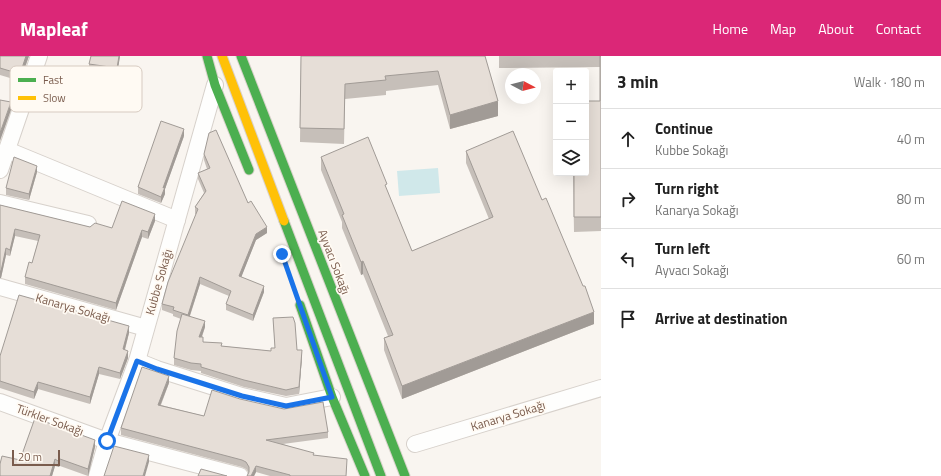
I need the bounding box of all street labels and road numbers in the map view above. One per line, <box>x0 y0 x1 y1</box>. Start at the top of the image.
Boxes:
street label: Ayvacı Sokağı <box>313 227 356 297</box>
street label: Kubbe Sokağı <box>140 247 177 317</box>
street label: Kanarya Sokağı <box>33 288 113 327</box>
street label: Kanarya Sokağı <box>468 395 548 436</box>
street label: Türkler Sokağı <box>14 399 87 441</box>

